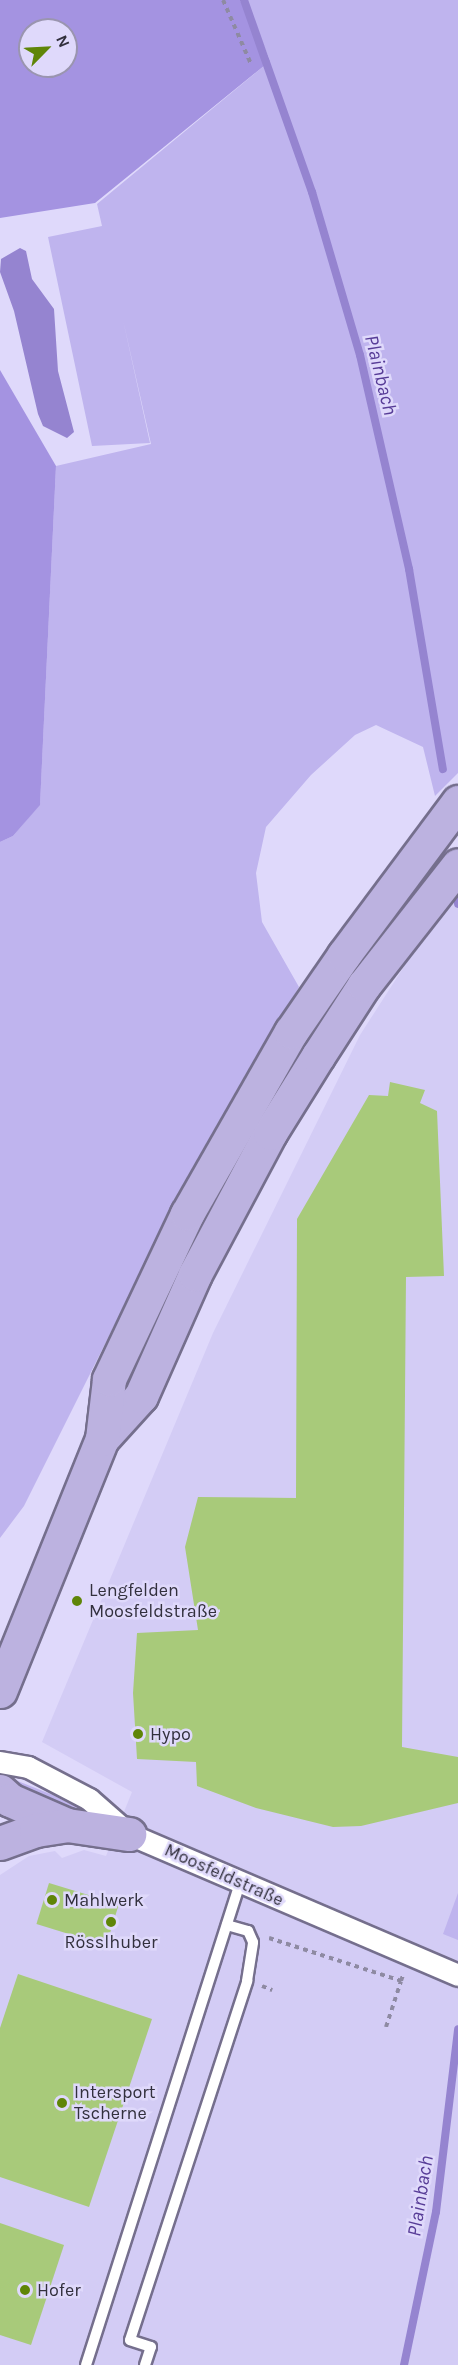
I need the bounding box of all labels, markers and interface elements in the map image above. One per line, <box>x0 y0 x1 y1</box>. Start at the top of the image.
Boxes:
north arrow <box>18 18 78 78</box>
text: N <box>52 32 74 50</box>
water label: Plainbach <box>359 332 403 418</box>
place label: Lengfelden Moosfeldstraße <box>89 1580 217 1622</box>
marker: Lengfelden Moosfeldstraße <box>70 1594 84 1608</box>
place label: Hypo <box>150 1723 191 1745</box>
marker: Hypo <box>131 1727 145 1741</box>
street label: Moosfeldstraße <box>161 1839 287 1911</box>
place label: Mahlwerk <box>64 1889 144 1911</box>
marker: Mahlwerk <box>45 1893 59 1907</box>
marker: Rösslhuber <box>104 1915 118 1929</box>
place label: Rösslhuber <box>65 1931 157 1953</box>
place label: Intersport Tscherne <box>74 2082 156 2124</box>
marker: Intersport Tscherne <box>55 2096 69 2110</box>
water label: Plainbach <box>402 2154 438 2238</box>
place label: Hofer <box>37 2279 81 2301</box>
marker: Hofer <box>18 2283 32 2297</box>

